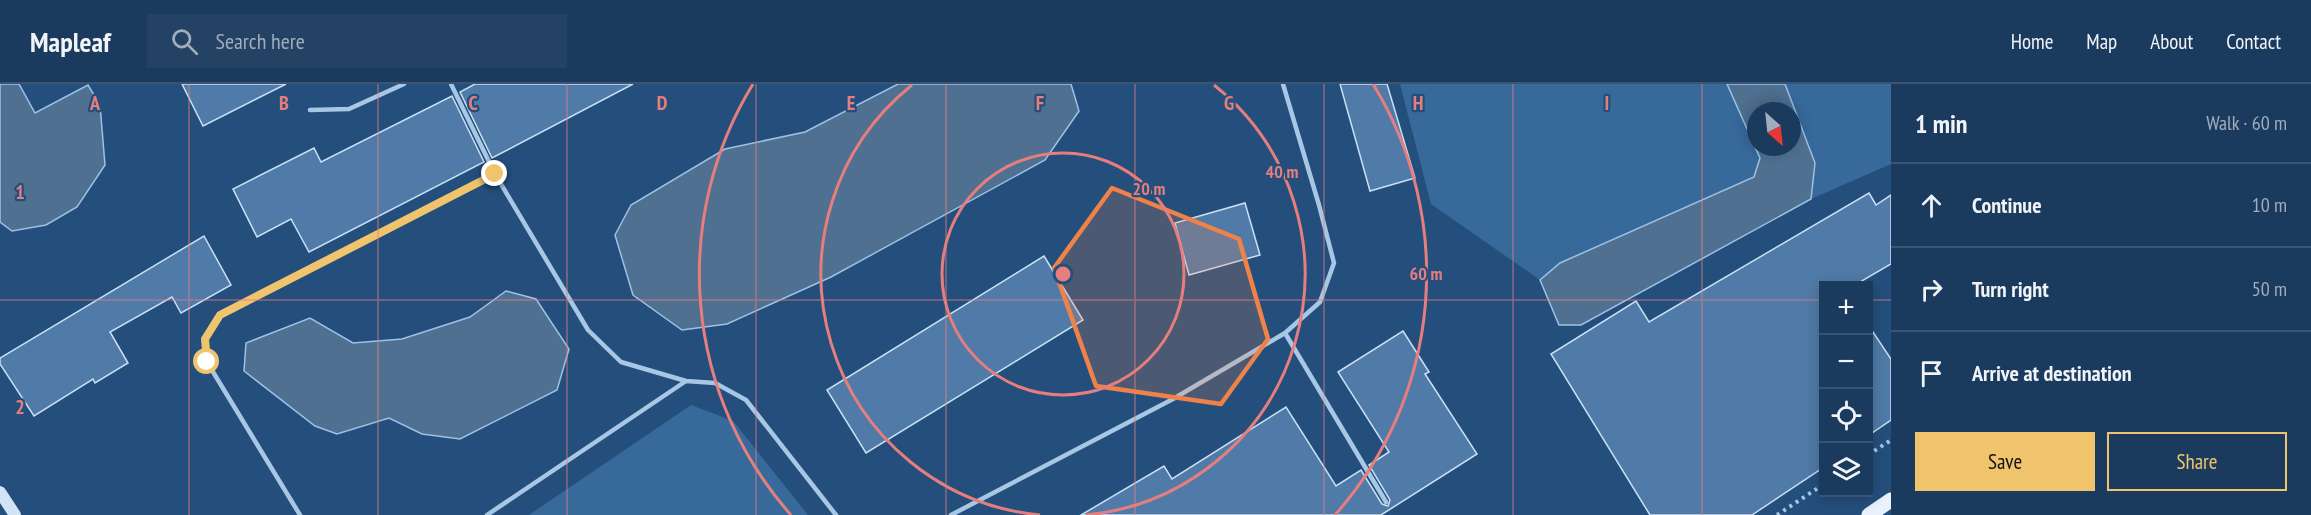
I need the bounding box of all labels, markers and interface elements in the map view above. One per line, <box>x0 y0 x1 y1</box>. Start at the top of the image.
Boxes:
search box <box>147 14 567 68</box>
text: Mapleaf <box>30 23 111 60</box>
icon: search <box>168 25 201 58</box>
text: Search here <box>216 27 305 55</box>
text: Home <box>2011 28 2053 55</box>
text: Map <box>2086 28 2117 55</box>
text: About <box>2150 28 2193 55</box>
text: Contact <box>2226 28 2281 55</box>
text: A <box>89 90 101 116</box>
text: B <box>279 90 289 116</box>
text: C <box>468 90 478 116</box>
text: D <box>657 90 668 116</box>
text: E <box>847 90 855 116</box>
text: F <box>1036 90 1044 116</box>
text: G <box>1224 90 1234 116</box>
text: H <box>1413 90 1423 116</box>
text: I <box>1605 90 1609 116</box>
north arrow <box>1747 102 1801 156</box>
text: 1 min <box>1915 107 1968 140</box>
text: Walk · 60 m <box>2206 110 2287 136</box>
route end <box>481 160 507 186</box>
text: 40 m <box>1266 160 1298 183</box>
text: 20 m <box>1133 177 1165 200</box>
text: 1 <box>15 179 25 205</box>
icon: ahead <box>1915 189 1948 222</box>
text: Continue <box>1972 191 2042 219</box>
text: 10 m <box>2252 192 2287 218</box>
text: 60 m <box>1410 262 1442 285</box>
centre of rings <box>1053 264 1073 284</box>
icon: right <box>1915 273 1948 306</box>
text: Turn right <box>1972 275 2049 303</box>
text: 50 m <box>2252 276 2287 302</box>
map controls <box>1819 281 1873 497</box>
button: + <box>1819 281 1873 335</box>
button: − <box>1819 335 1873 389</box>
route start <box>193 348 219 374</box>
icon: arrive <box>1915 357 1948 390</box>
text: Arrive at destination <box>1972 359 2132 387</box>
button: locate <box>1819 389 1873 443</box>
text: 2 <box>15 394 25 420</box>
button: Save <box>1915 432 2095 491</box>
button: Share <box>2107 432 2287 491</box>
button: layers <box>1819 443 1873 497</box>

